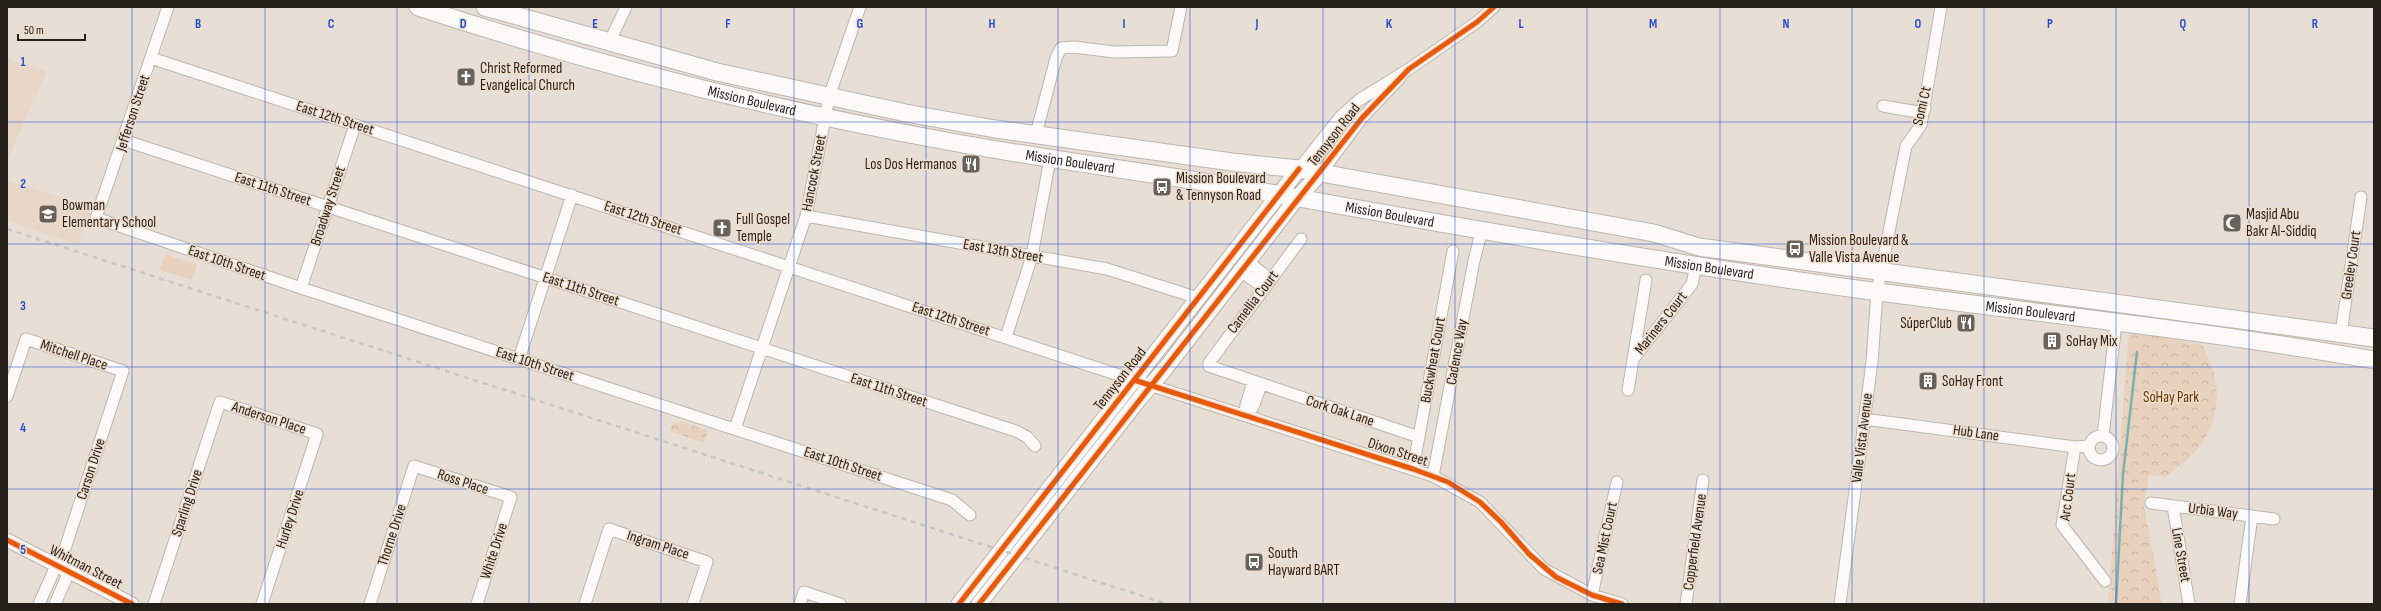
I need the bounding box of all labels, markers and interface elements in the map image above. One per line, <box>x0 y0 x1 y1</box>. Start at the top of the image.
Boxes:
scale bar <box>18 16 85 42</box>
text: B <box>195 16 201 32</box>
text: C <box>328 16 335 32</box>
text: D <box>460 16 467 32</box>
text: E <box>592 16 598 32</box>
text: F <box>725 16 731 32</box>
text: G <box>857 16 864 32</box>
text: H <box>989 16 996 32</box>
text: I <box>1123 16 1126 32</box>
text: J <box>1255 16 1259 32</box>
text: K <box>1386 16 1393 32</box>
text: L <box>1518 16 1524 32</box>
text: M <box>1649 16 1657 32</box>
text: N <box>1783 16 1790 32</box>
text: O <box>1915 16 1922 32</box>
text: P <box>2047 16 2053 32</box>
text: Q <box>2180 16 2187 32</box>
text: R <box>2312 16 2319 32</box>
text: 50 m <box>24 23 44 38</box>
text: 1 <box>20 54 26 70</box>
place label: Christ Reformed Evangelical Church <box>480 59 575 95</box>
church icon: Christ Reformed Evangelical Church <box>455 66 477 88</box>
street label: Jefferson Street <box>111 72 154 155</box>
street label: Mission Boulevard <box>706 81 798 120</box>
street label: Somi Ct <box>1908 84 1936 127</box>
street label: East 12th Street <box>294 96 377 140</box>
street label: Tennyson Road <box>1303 100 1365 170</box>
street label: Hancock Street <box>797 133 831 213</box>
street label: Mission Boulevard <box>1024 145 1116 178</box>
restaurant icon: Los Dos Hermanos <box>960 153 982 175</box>
place label: Los Dos Hermanos <box>865 155 957 174</box>
street label: Broadway Street <box>306 163 350 248</box>
street label: East 11th Street <box>232 168 314 210</box>
place label: Mission Boulevard & Tennyson Road <box>1176 169 1266 205</box>
text: 2 <box>20 176 26 192</box>
bus stop icon: Mission Boulevard & Tennyson Road <box>1151 176 1173 198</box>
place label: Bowman Elementary School <box>62 196 156 232</box>
street label: East 12th Street <box>602 196 685 240</box>
street label: Mission Boulevard <box>1344 197 1436 231</box>
school or university icon: Bowman Elementary School <box>37 203 59 225</box>
place label: Masjid Abu Bakr Al-Siddiq <box>2246 205 2316 241</box>
place label: Full Gospel Temple <box>736 210 790 246</box>
mosque icon: Masjid Abu Bakr Al-Siddiq <box>2221 212 2243 234</box>
church icon: Full Gospel Temple <box>711 217 733 239</box>
street label: Greeley Court <box>2337 229 2365 301</box>
place label: Mission Boulevard & Valle Vista Avenue <box>1809 231 1909 267</box>
street label: East 13th Street <box>962 235 1045 267</box>
bus stop icon: Mission Boulevard & Valle Vista Avenue <box>1784 238 1806 260</box>
street label: East 10th Street <box>186 241 269 285</box>
street label: Mission Boulevard <box>1664 251 1755 284</box>
street label: Camellia Court <box>1223 266 1283 337</box>
street label: East 11th Street <box>540 268 622 310</box>
street label: Mariners Court <box>1630 287 1692 358</box>
street label: Mission Boulevard <box>1985 296 2076 326</box>
street label: East 12th Street <box>910 297 993 341</box>
text: 3 <box>20 298 26 314</box>
restaurant icon: SúperClub <box>1955 312 1977 334</box>
place label: SúperClub <box>1900 314 1952 333</box>
street label: Buckwheat Court <box>1416 315 1450 404</box>
street label: Cadence Way <box>1442 317 1472 386</box>
building icon: SoHay Mix <box>2041 330 2063 352</box>
place label: SoHay Mix <box>2066 332 2118 351</box>
street label: Mitchell Place <box>38 335 110 375</box>
street label: East 10th Street <box>494 342 577 386</box>
street label: Tennyson Road <box>1089 344 1151 414</box>
street label: East 11th Street <box>848 369 930 411</box>
building icon: SoHay Front <box>1917 370 1939 392</box>
place label: SoHay Front <box>1942 372 2004 391</box>
park label: SoHay Park <box>2143 388 2199 407</box>
street label: Cork Oak Lane <box>1303 391 1377 431</box>
street label: Valle Vista Avenue <box>1847 392 1877 484</box>
street label: Anderson Place <box>229 397 308 439</box>
text: 4 <box>20 420 26 436</box>
street label: Hub Lane <box>1952 420 2000 446</box>
street label: Dixon Street <box>1365 433 1431 471</box>
street label: Carson Drive <box>72 436 110 502</box>
street label: East 10th Street <box>802 442 885 486</box>
street label: Ross Place <box>435 465 491 499</box>
street label: Sparling Drive <box>167 467 207 539</box>
street label: Arc Court <box>2056 472 2080 523</box>
street label: Hurley Drive <box>271 487 309 551</box>
street label: Copperfield Avenue <box>1679 493 1711 591</box>
street label: Urbia Way <box>2187 499 2239 523</box>
street label: Sea Mist Court <box>1588 500 1622 576</box>
street label: Thorne Drive <box>373 502 411 568</box>
street label: White Drive <box>476 520 512 582</box>
street label: Ingram Place <box>625 526 691 564</box>
street label: Line Street <box>2167 526 2195 584</box>
street label: Whitman Street <box>46 541 126 594</box>
text: 5 <box>20 542 26 558</box>
place label: South Hayward BART <box>1268 544 1340 580</box>
bus stop icon: South Hayward BART <box>1243 551 1265 573</box>

